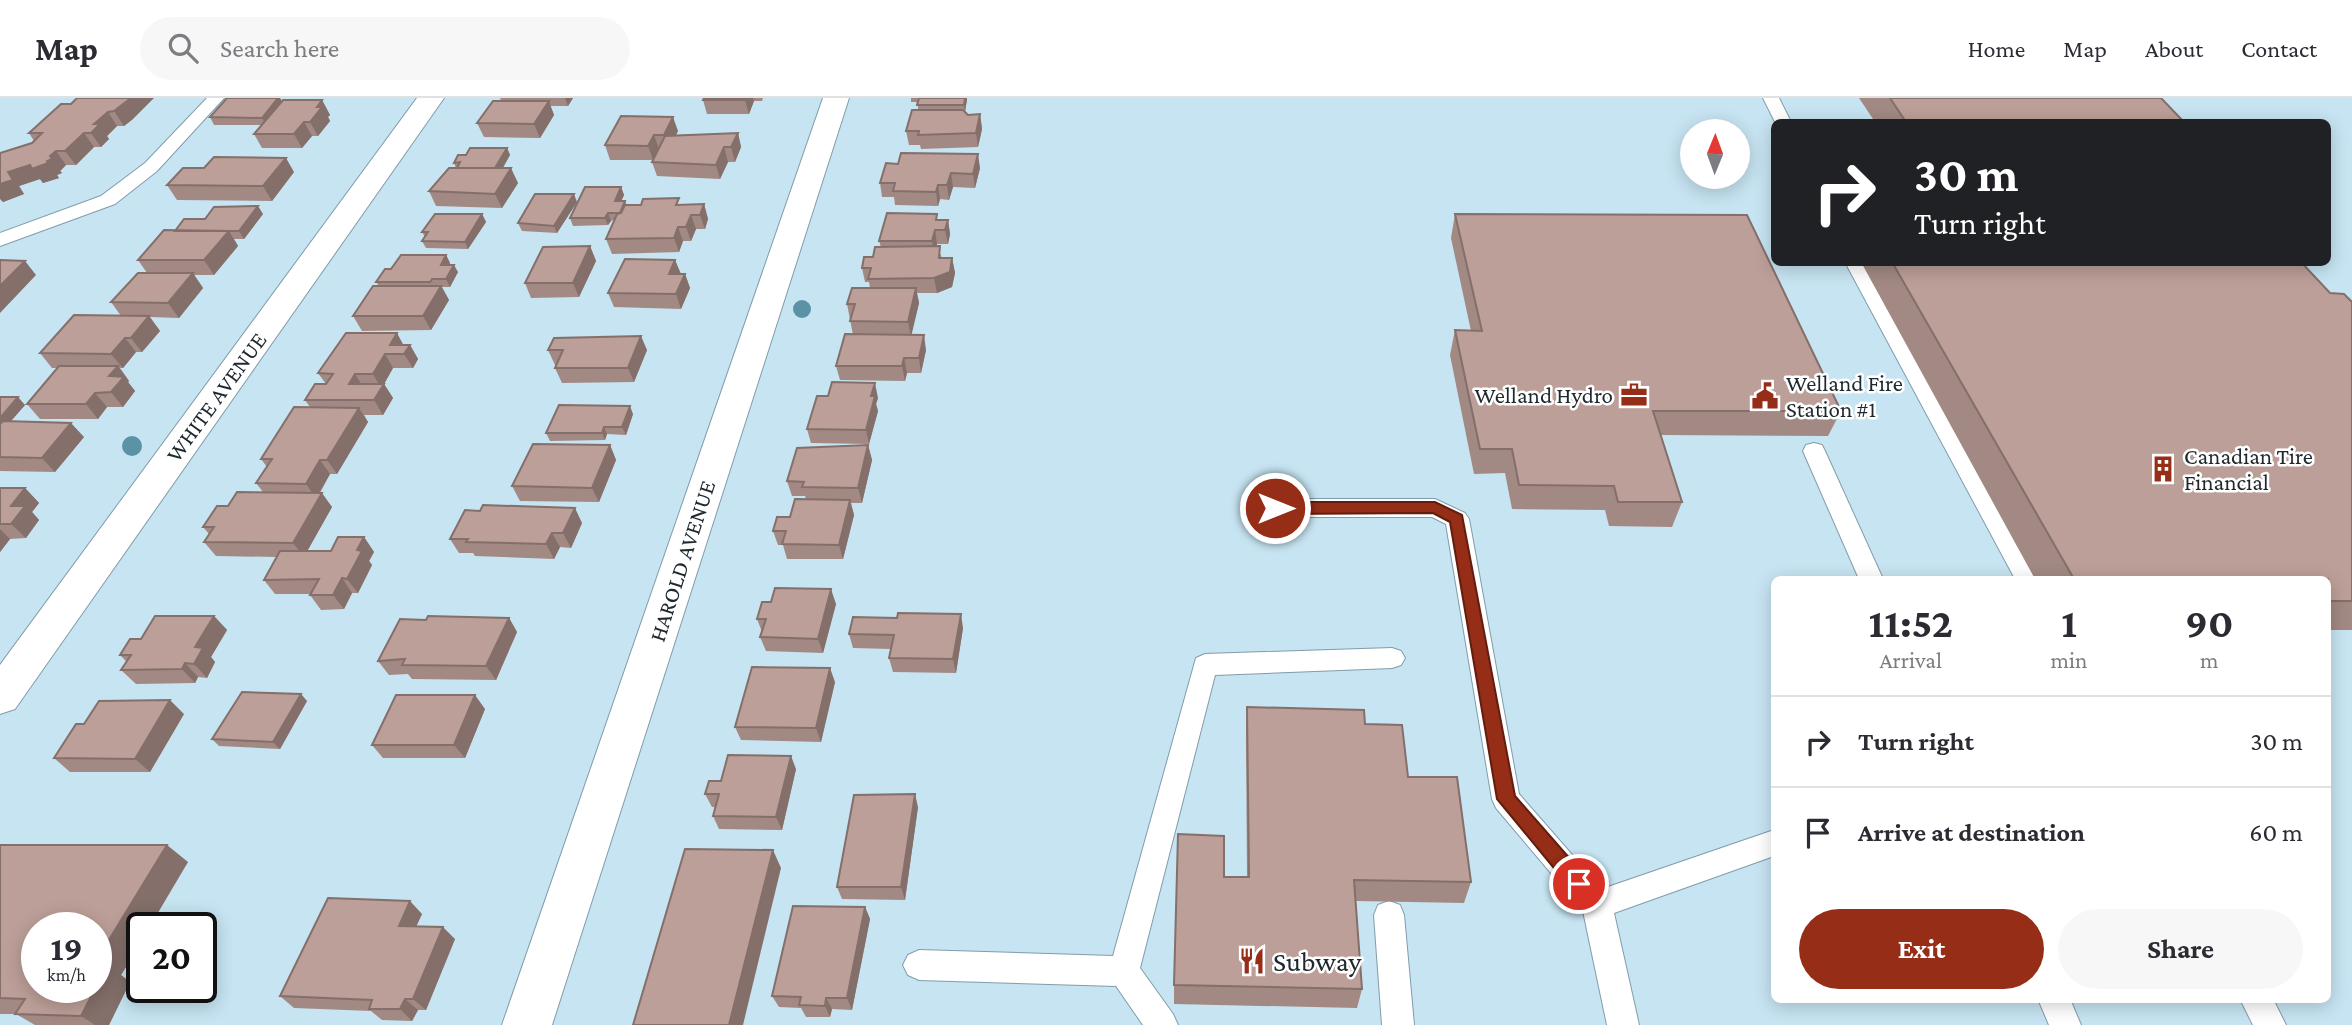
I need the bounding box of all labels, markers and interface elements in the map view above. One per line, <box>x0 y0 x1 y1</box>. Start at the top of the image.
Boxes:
search box <box>140 17 630 80</box>
icon: search <box>164 29 202 67</box>
text: Map <box>35 30 98 67</box>
text: Search here <box>220 34 339 63</box>
text: Home <box>1968 35 2025 62</box>
text: Map <box>2063 35 2107 62</box>
text: About <box>2145 35 2203 62</box>
text: Contact <box>2241 35 2317 62</box>
north arrow <box>1680 119 1750 189</box>
map controls <box>1680 119 1750 189</box>
icon: right <box>1799 147 1890 238</box>
text: 30 m <box>1914 147 2019 202</box>
text: Turn right <box>1914 205 2046 241</box>
street label: WHITE AVENUE <box>160 327 272 467</box>
place label: Welland Fire Station #1 <box>1786 370 1903 422</box>
office icon: Welland Hydro <box>1619 380 1649 410</box>
public building icon: Welland Fire Station #1 <box>1750 381 1780 411</box>
place label: Welland Hydro <box>1475 382 1613 408</box>
place label: Canadian Tire Financial <box>2184 443 2313 495</box>
building icon: Canadian Tire Financial <box>2148 454 2178 484</box>
position arrow <box>1238 471 1312 545</box>
street label: HAROLD AVENUE <box>644 477 720 645</box>
text: 11:52 <box>1869 599 1953 646</box>
text: 1 <box>2061 599 2077 646</box>
text: 90 <box>2185 599 2233 646</box>
text: Arrival <box>1879 647 1942 673</box>
text: min <box>2051 647 2087 673</box>
text: m <box>2200 647 2218 673</box>
icon: right <box>1799 723 1837 761</box>
text: Turn right <box>1858 727 1974 756</box>
text: 30 m <box>2250 727 2303 756</box>
icon: arrive <box>1799 814 1837 852</box>
text: Arrive at destination <box>1858 818 2085 847</box>
text: 60 m <box>2249 818 2303 847</box>
pin <box>1549 854 1609 914</box>
icon: arrive <box>1560 865 1598 903</box>
button: Exit <box>1799 909 2044 989</box>
button: Share <box>2058 909 2303 989</box>
speed limit sign: 20 <box>126 912 217 1003</box>
text: 19 <box>50 929 83 968</box>
restaurant icon: Subway <box>1237 946 1267 976</box>
place label: Subway <box>1273 946 1362 977</box>
text: km/h <box>47 965 86 985</box>

